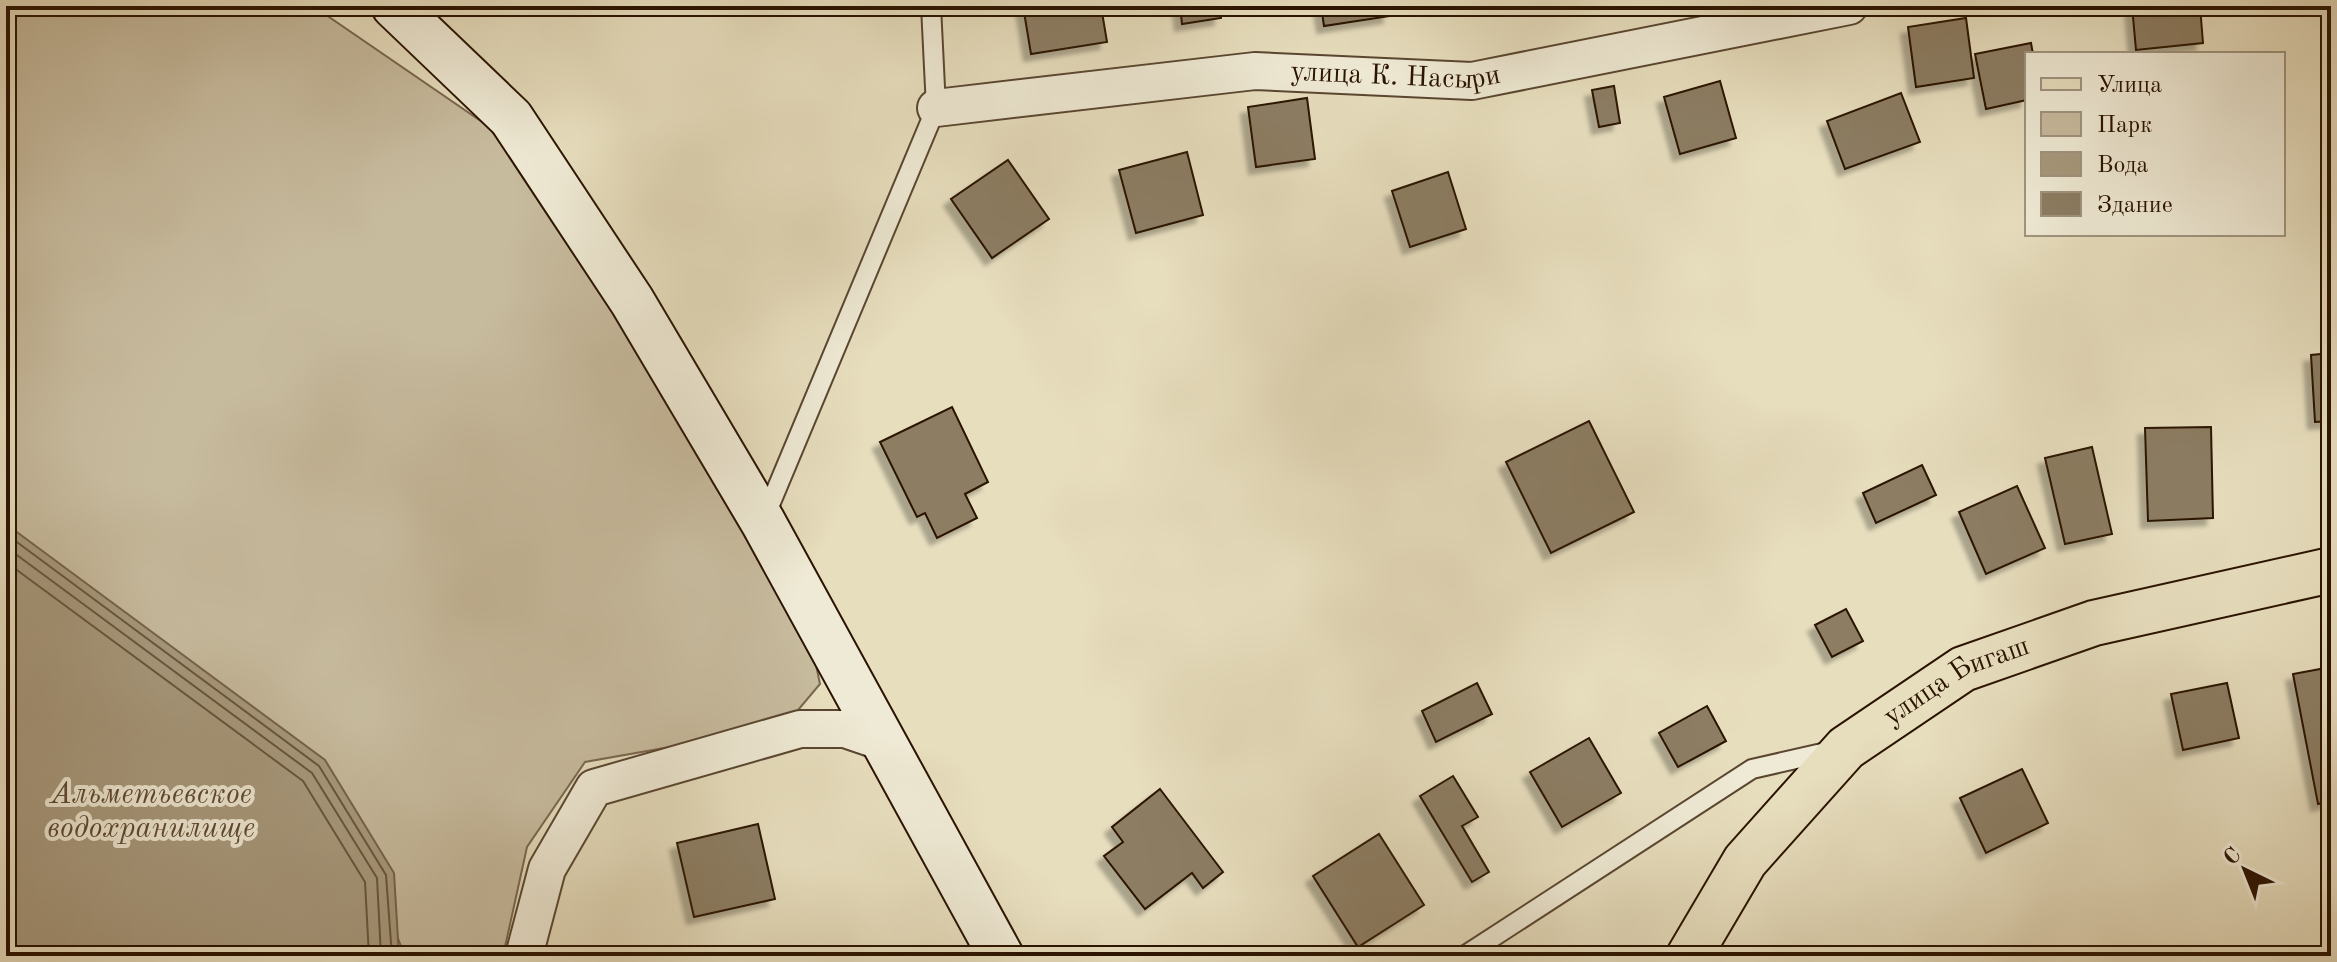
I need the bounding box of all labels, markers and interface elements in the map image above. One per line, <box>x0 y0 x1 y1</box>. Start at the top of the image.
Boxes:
legend <box>2025 52 2285 236</box>
street label: улица К. Насыри <box>1290 59 1503 95</box>
text: Улица <box>2097 74 2162 98</box>
text: Парк <box>2097 114 2152 138</box>
text: Вода <box>2097 154 2149 178</box>
text: Здание <box>2097 194 2173 218</box>
street label: улица Бигаш <box>1879 633 2033 732</box>
water label: Альметьевское водохранилище <box>47 780 255 844</box>
north arrow <box>2205 830 2285 910</box>
text: С <box>2220 844 2246 870</box>

